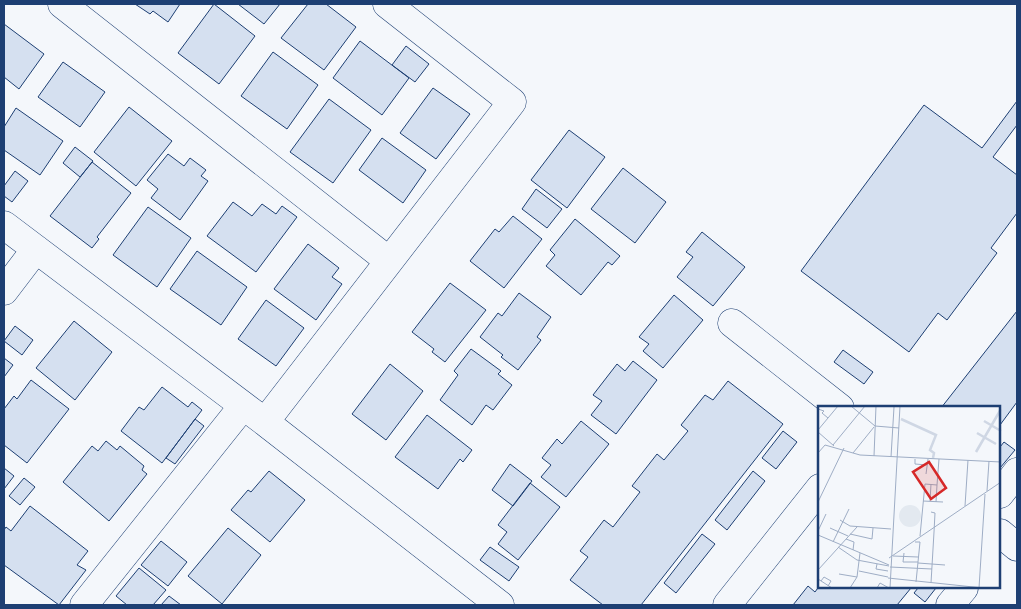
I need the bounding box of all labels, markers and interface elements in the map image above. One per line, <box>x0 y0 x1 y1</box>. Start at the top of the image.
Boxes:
inset map <box>818 406 1001 589</box>

